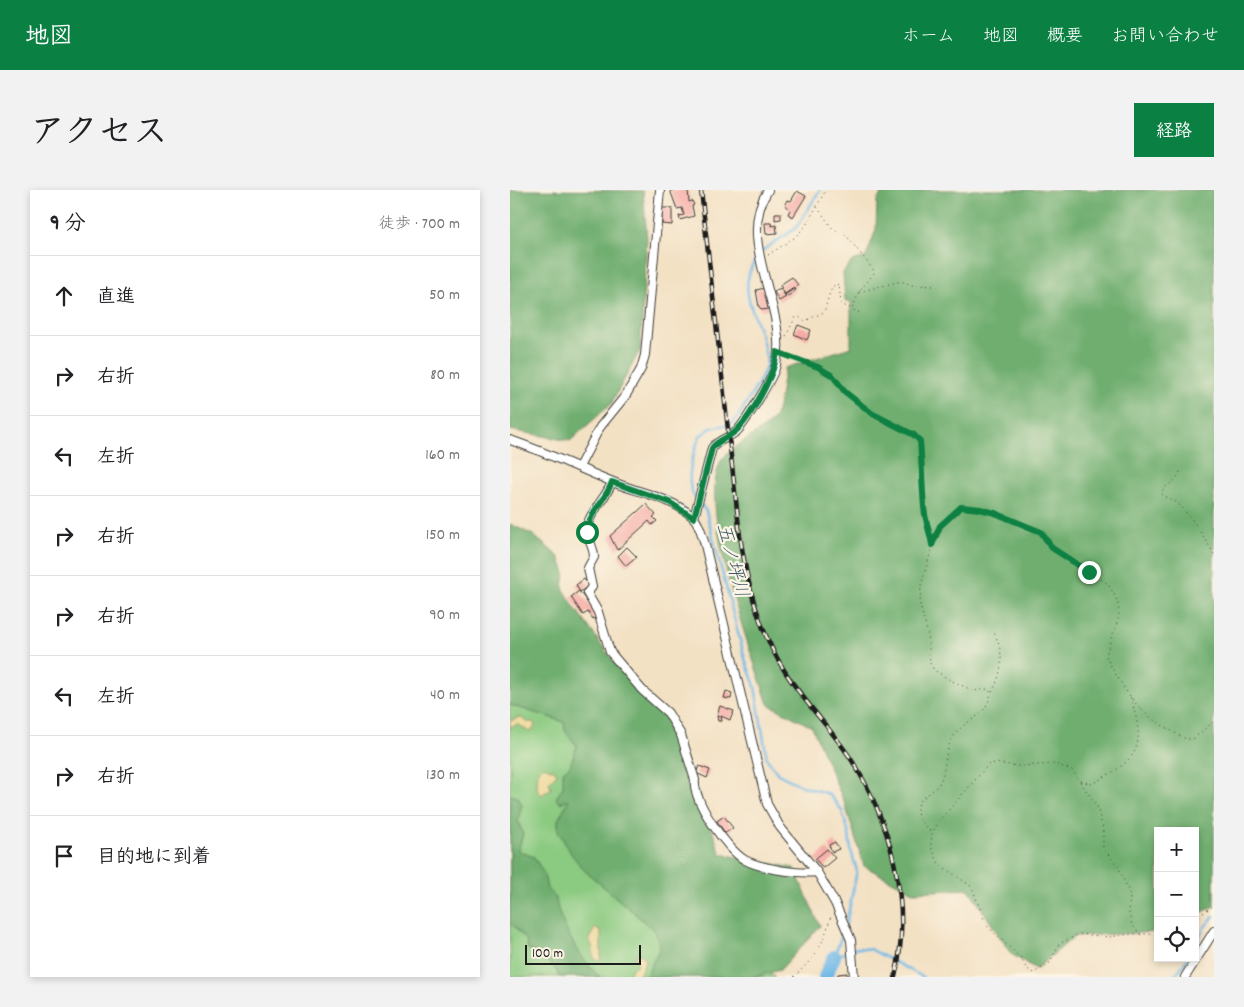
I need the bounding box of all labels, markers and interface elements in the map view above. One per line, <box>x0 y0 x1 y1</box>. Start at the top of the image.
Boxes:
text: 地図 <box>25 21 73 55</box>
text: ホーム <box>902 25 955 50</box>
text: 地図 <box>983 25 1019 50</box>
text: 概要 <box>1047 25 1083 50</box>
text: お問い合わせ <box>1111 25 1219 50</box>
button: 経路 <box>1134 103 1214 157</box>
text: アクセス <box>30 110 168 160</box>
text: 9 分 <box>50 210 85 240</box>
text: 徒歩 · 700 m <box>379 213 460 236</box>
icon: ahead <box>50 282 78 310</box>
text: 50 m <box>429 284 460 307</box>
text: 直進 <box>97 285 135 312</box>
icon: right <box>50 362 78 390</box>
text: 80 m <box>430 364 460 387</box>
text: 右折 <box>97 365 135 392</box>
icon: left <box>50 442 78 470</box>
text: 160 m <box>425 444 460 467</box>
text: 左折 <box>97 445 135 472</box>
route start <box>576 521 599 544</box>
water label: 五ノ坪川 <box>708 521 753 601</box>
icon: right <box>50 522 78 550</box>
text: 150 m <box>426 524 460 547</box>
text: 右折 <box>97 525 135 552</box>
route end <box>1078 561 1101 584</box>
icon: right <box>50 602 78 630</box>
text: 90 m <box>429 604 460 627</box>
text: 右折 <box>97 605 135 632</box>
icon: left <box>50 682 78 710</box>
text: 40 m <box>430 684 460 707</box>
text: 左折 <box>97 685 135 712</box>
icon: right <box>50 762 78 790</box>
text: 130 m <box>426 764 460 787</box>
text: 右折 <box>97 765 135 792</box>
map controls <box>1154 827 1199 962</box>
button: + <box>1154 827 1199 872</box>
icon: arrive <box>50 842 78 870</box>
text: 目的地に到着 <box>97 845 211 872</box>
button: − <box>1154 872 1199 917</box>
button: locate <box>1154 917 1199 962</box>
scale bar <box>525 942 641 965</box>
text: 100 m <box>532 944 563 964</box>

